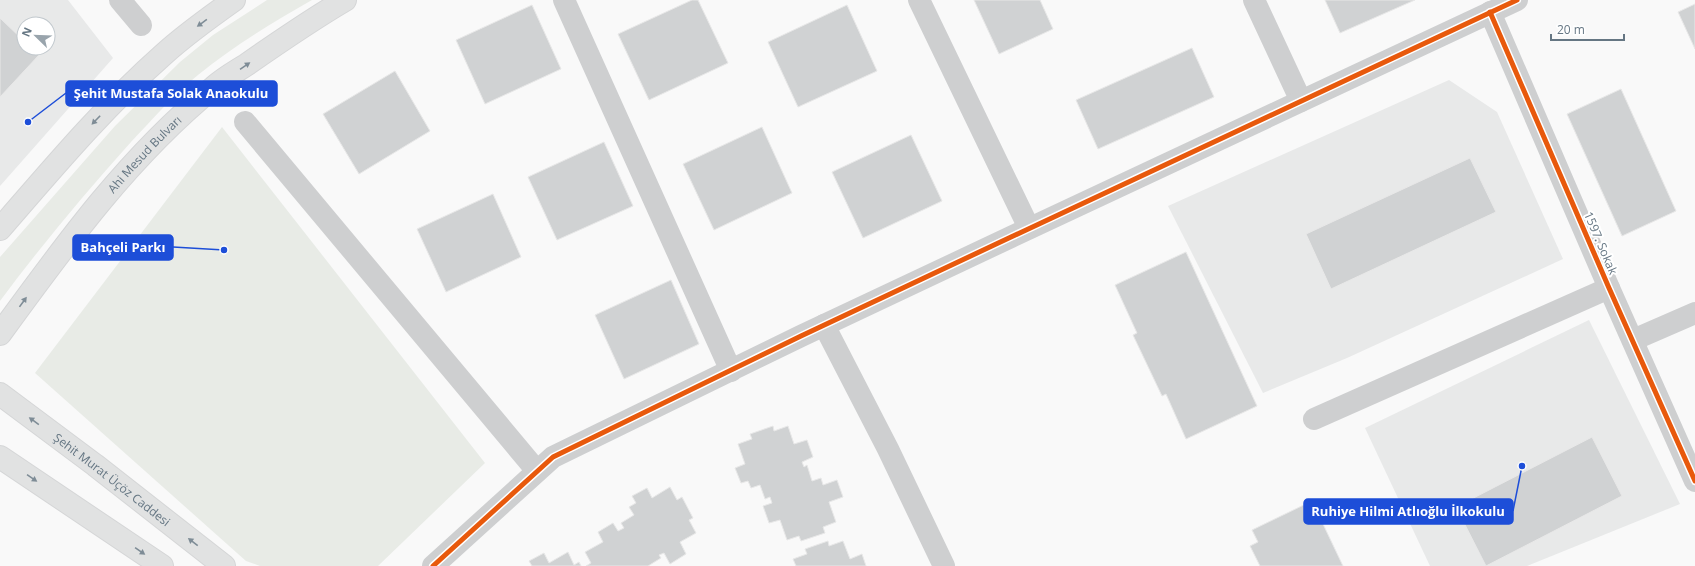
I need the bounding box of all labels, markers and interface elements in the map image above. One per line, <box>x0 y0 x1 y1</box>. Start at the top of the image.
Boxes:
north arrow <box>16 16 56 56</box>
scale bar <box>1551 16 1624 42</box>
one-way arrow <box>197 19 208 27</box>
text: 20 m <box>1557 21 1585 38</box>
text: N <box>18 25 35 39</box>
one-way arrow <box>239 62 250 70</box>
callout: Şehit Mustafa Solak Anaokulu <box>66 81 277 106</box>
text: Şehit Mustafa Solak Anaokulu <box>74 84 268 102</box>
street label: Ahi Mesud Bulvarı <box>103 111 185 196</box>
one-way arrow <box>92 116 101 125</box>
street label: 1597. Sokak <box>1580 209 1622 278</box>
callout: Bahçeli Parkı <box>73 235 173 260</box>
text: Bahçeli Parkı <box>81 238 165 256</box>
one-way arrow <box>19 297 27 308</box>
one-way arrow <box>28 416 39 425</box>
street label: Şehit Murat Üçöz Caddesi <box>51 429 174 530</box>
one-way arrow <box>27 475 38 482</box>
callout: Ruhiye Hilmi Atlıoğlu İlkokulu <box>1304 499 1513 524</box>
text: Ruhiye Hilmi Atlıoğlu İlkokulu <box>1311 502 1505 520</box>
one-way arrow <box>187 538 198 546</box>
one-way arrow <box>135 547 146 555</box>

